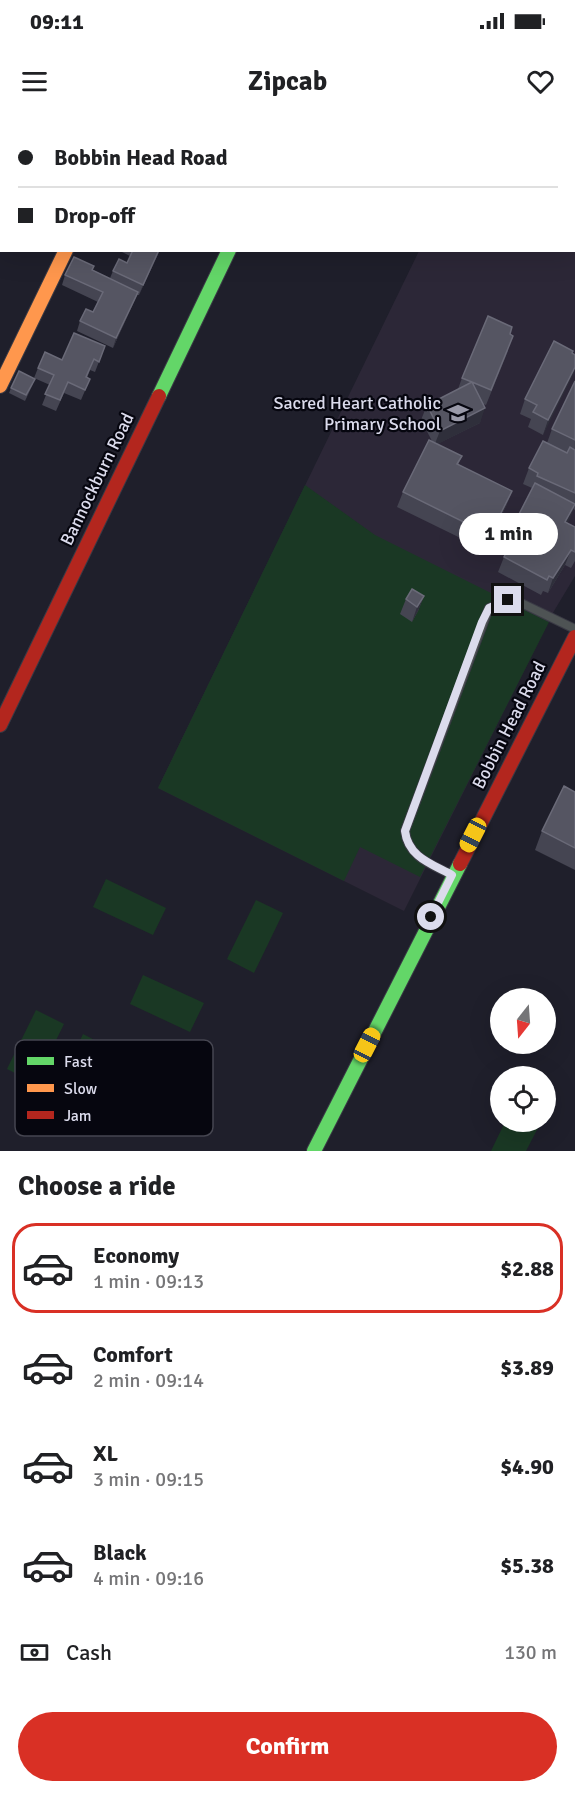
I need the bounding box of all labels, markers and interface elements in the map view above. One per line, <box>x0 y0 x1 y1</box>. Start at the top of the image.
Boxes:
text: 09:11 <box>30 8 84 35</box>
icon: menu <box>18 65 51 98</box>
text: Zipcab <box>248 65 327 98</box>
icon: heart <box>524 65 557 98</box>
text: Bobbin Head Road <box>54 144 228 171</box>
text: Drop-off <box>54 202 135 229</box>
place label: Sacred Heart Catholic Primary School <box>273 392 441 435</box>
school or university icon: Sacred Heart Catholic Primary School <box>446 401 470 425</box>
street label: Bannockburn Road <box>55 409 139 549</box>
callout: 1 min <box>458 513 558 555</box>
text: 1 min <box>484 521 533 546</box>
route end <box>494 586 521 613</box>
street label: Bobbin Head Road <box>467 658 551 792</box>
car <box>457 815 489 855</box>
route start <box>417 903 444 930</box>
north arrow <box>490 988 556 1054</box>
map controls <box>490 988 556 1132</box>
car <box>351 1025 383 1065</box>
legend <box>15 1040 213 1136</box>
text: Fast <box>64 1052 93 1072</box>
button: locate <box>490 1066 556 1132</box>
text: Slow <box>64 1079 98 1099</box>
text: Jam <box>64 1106 92 1126</box>
text: Choose a ride <box>18 1170 176 1203</box>
icon: car <box>21 1241 75 1295</box>
text: Economy <box>93 1242 179 1269</box>
text: $2.88 <box>500 1255 554 1282</box>
text: 1 min · 09:13 <box>93 1269 204 1294</box>
icon: car <box>21 1340 75 1394</box>
text: Comfort <box>93 1341 173 1368</box>
text: $3.89 <box>500 1354 554 1381</box>
text: 2 min · 09:14 <box>93 1368 204 1393</box>
icon: car <box>21 1439 75 1493</box>
text: XL <box>93 1440 118 1467</box>
text: $4.90 <box>500 1453 554 1480</box>
text: 3 min · 09:15 <box>93 1467 204 1492</box>
icon: car <box>21 1538 75 1592</box>
text: Black <box>93 1539 147 1566</box>
text: $5.38 <box>500 1552 554 1579</box>
text: 4 min · 09:16 <box>93 1566 204 1591</box>
icon: cash <box>18 1636 51 1669</box>
text: Cash <box>66 1639 112 1666</box>
text: 130 m <box>504 1640 557 1665</box>
button: Confirm <box>18 1712 557 1781</box>

